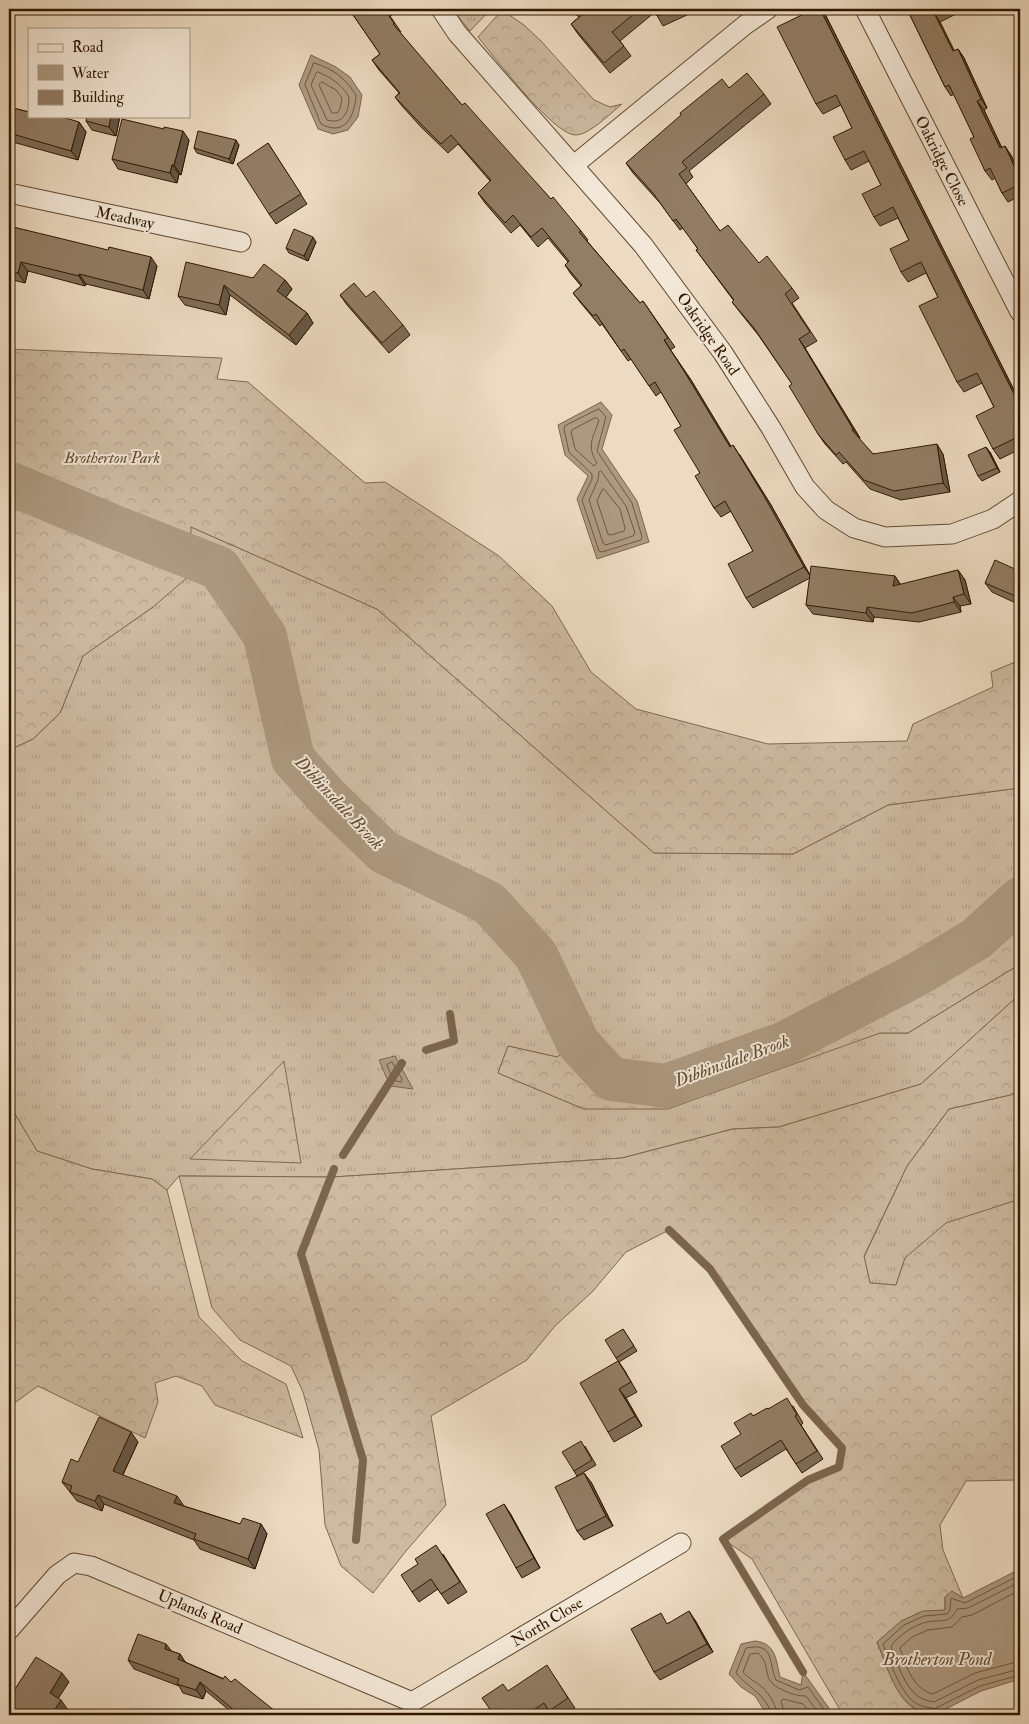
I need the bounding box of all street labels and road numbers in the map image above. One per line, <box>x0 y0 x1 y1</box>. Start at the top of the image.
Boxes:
street label: Oakridge Close <box>911 112 973 210</box>
street label: Meadway <box>94 202 157 234</box>
street label: Oakridge Road <box>672 289 744 379</box>
street label: Uplands Road <box>154 1585 245 1640</box>
street label: North Close <box>507 1593 587 1651</box>

